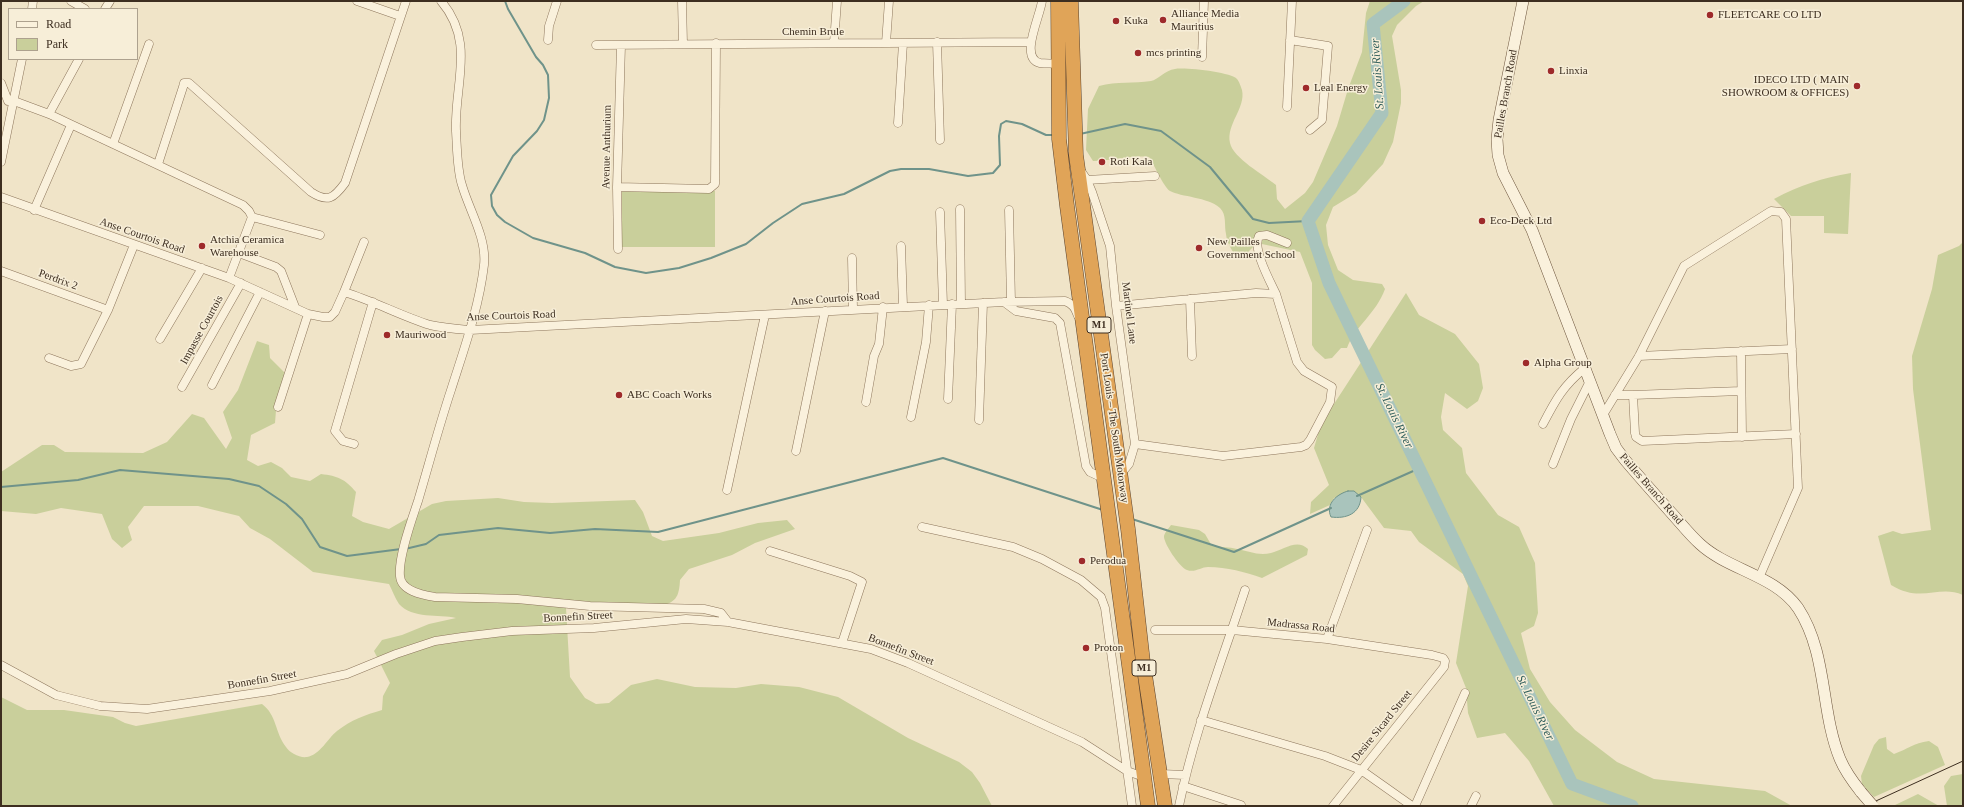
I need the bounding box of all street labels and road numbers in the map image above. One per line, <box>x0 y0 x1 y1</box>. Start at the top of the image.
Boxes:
street label: Chemin Brule <box>782 25 844 39</box>
street label: Pailles Branch Road <box>1492 49 1520 139</box>
street label: Avenue Anthurium <box>600 105 614 189</box>
street label: Anse Courtois Road <box>98 215 186 257</box>
street label: Perdrix 2 <box>37 267 79 293</box>
street label: Martinel Lane <box>1119 281 1139 345</box>
street label: Anse Courtois Road <box>790 289 880 309</box>
street label: Impasse Courtois <box>178 293 226 367</box>
street label: Anse Courtois Road <box>466 308 556 324</box>
road number: M1 <box>1087 317 1111 333</box>
street label: Port Louis – The South Motorway <box>1097 352 1131 504</box>
street label: Pailles Branch Road <box>1617 451 1685 527</box>
street label: Bonnefin Street <box>543 609 613 625</box>
street label: Madrassa Road <box>1266 616 1336 636</box>
street label: Bonnefin Street <box>866 631 936 669</box>
road number: M1 <box>1132 660 1156 676</box>
street label: Bonnefin Street <box>227 667 297 693</box>
street label: Desire Sicard Street <box>1349 688 1415 764</box>

